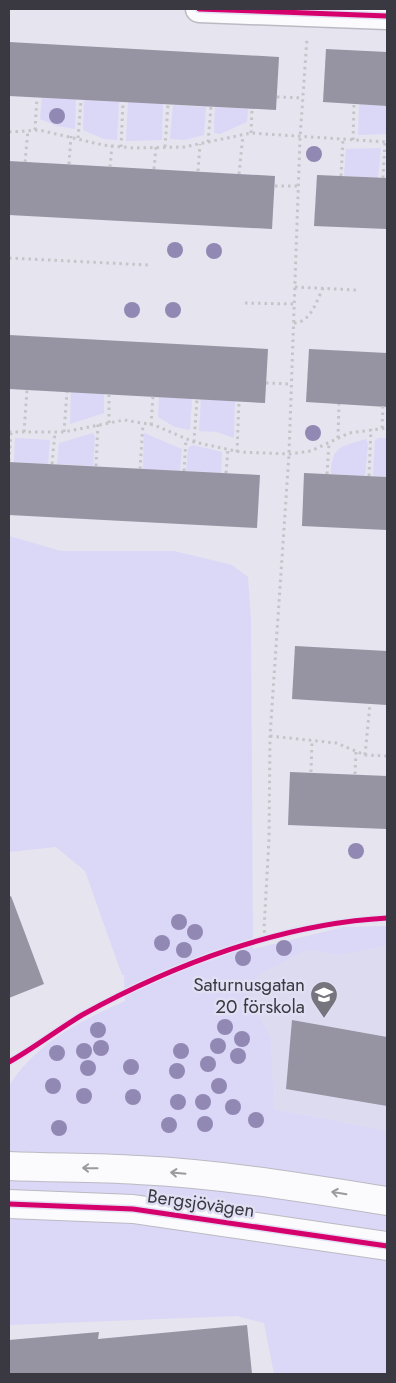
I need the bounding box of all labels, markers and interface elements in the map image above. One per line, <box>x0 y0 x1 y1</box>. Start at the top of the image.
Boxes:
place label: Saturnusgatan 20 förskola <box>193 971 305 1020</box>
school or university icon: Saturnusgatan 20 förskola <box>309 980 339 1019</box>
one-way arrow <box>82 1163 98 1173</box>
one-way arrow <box>170 1168 186 1178</box>
street label: Bergsjövägen <box>146 1182 256 1224</box>
one-way arrow <box>331 1188 347 1198</box>

